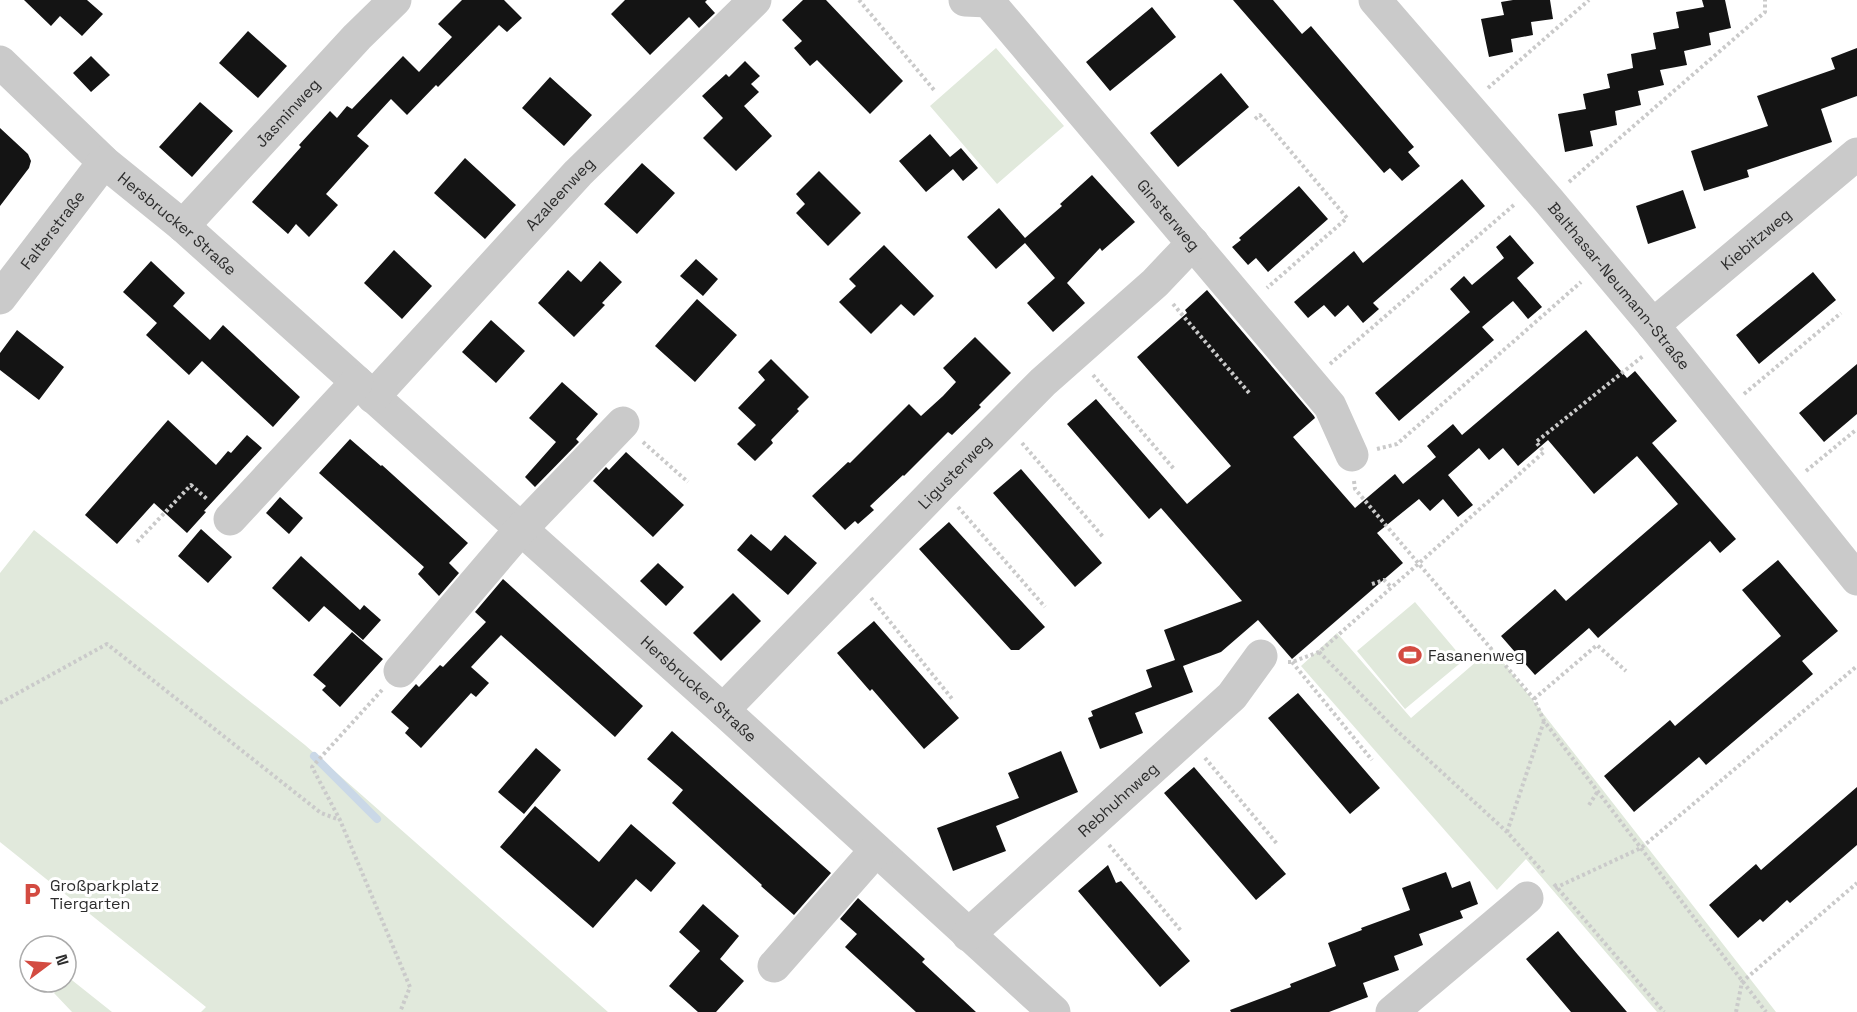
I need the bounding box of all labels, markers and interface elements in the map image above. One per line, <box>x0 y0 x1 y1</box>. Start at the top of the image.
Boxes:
street label: Jasminweg <box>251 74 325 152</box>
street label: Azaleenweg <box>521 153 599 235</box>
street label: Hersbrucker Straße <box>113 167 241 280</box>
street label: Ginsterweg <box>1132 175 1205 255</box>
street label: Falterstraße <box>16 186 90 274</box>
street label: Balthasar-Neumann-Straße <box>1543 198 1695 374</box>
street label: Kiebitzweg <box>1716 204 1796 275</box>
street label: Ligusterweg <box>913 431 996 514</box>
street label: Hersbrucker Straße <box>636 631 761 747</box>
sports icon: Fasanenweg <box>1397 642 1423 668</box>
place label: Fasanenweg <box>1428 645 1525 666</box>
street label: Rebhuhnweg <box>1073 758 1163 842</box>
place label: Großparkplatz Tiergarten <box>50 875 159 914</box>
parking icon: Großparkplatz Tiergarten <box>19 881 45 907</box>
north arrow <box>18 934 78 994</box>
text: N <box>50 952 74 968</box>

